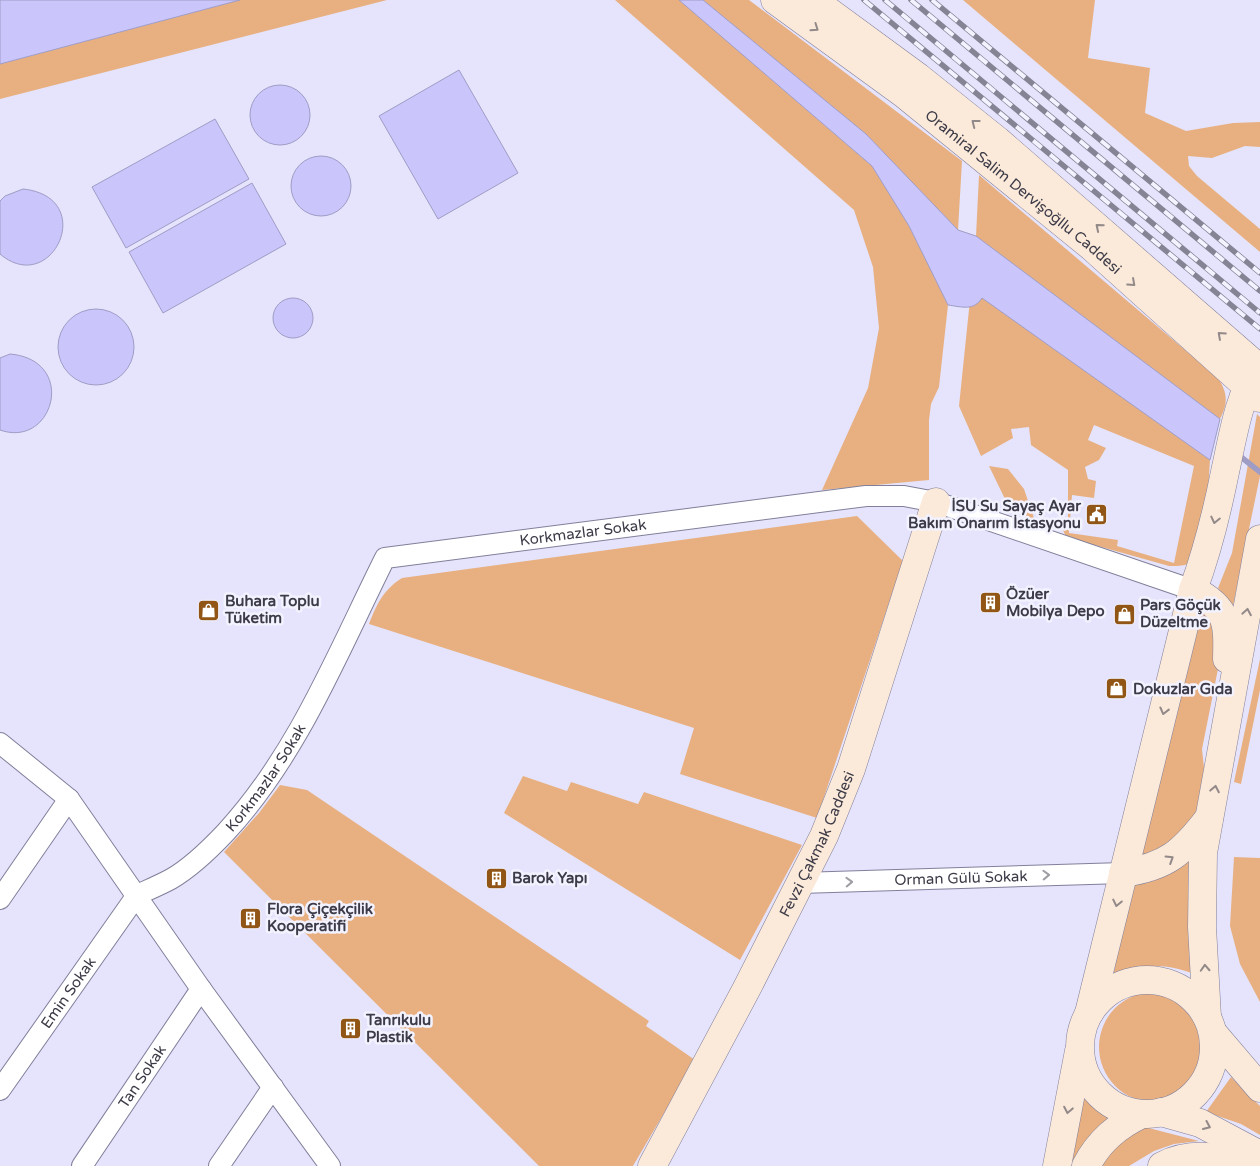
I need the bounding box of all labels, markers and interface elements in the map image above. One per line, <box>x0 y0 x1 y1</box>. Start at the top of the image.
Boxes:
one-way arrow <box>809 22 818 32</box>
street label: Oramiral Salim Dervişoğllu Caddesi <box>921 106 1125 278</box>
one-way arrow <box>972 120 981 128</box>
one-way arrow <box>1096 224 1105 233</box>
one-way arrow <box>1127 277 1136 286</box>
one-way arrow <box>1218 332 1227 341</box>
place label: İSU Su Sayaç Ayar Bakım Onarım İstasyonu <box>908 497 1081 533</box>
public building icon: İSU Su Sayaç Ayar Bakım Onarım İstasyonu <box>1085 503 1109 527</box>
street label: Korkmazlar Sokak <box>518 515 647 550</box>
one-way arrow <box>1210 516 1221 524</box>
place label: Özüer Mobilya Depo <box>1006 585 1105 621</box>
building icon: Özüer Mobilya Depo <box>978 591 1002 615</box>
place label: Buhara Toplu Tüketim <box>224 592 320 627</box>
place label: Pars Göçük Düzeltme <box>1140 596 1221 631</box>
shop icon: Buhara Toplu Tüketim <box>197 598 221 622</box>
shop icon: Pars Göçük Düzeltme <box>1112 602 1136 626</box>
one-way arrow <box>1242 608 1252 617</box>
shop icon: Dokuzlar Gıda <box>1105 677 1129 701</box>
place label: Dokuzlar Gıda <box>1133 680 1233 698</box>
one-way arrow <box>1159 706 1169 714</box>
street label: Korkmazlar Sokak <box>222 721 310 835</box>
street label: Fevzi Çakmak Caddesi <box>776 768 858 920</box>
one-way arrow <box>1210 785 1220 794</box>
one-way arrow <box>1164 855 1173 865</box>
building icon: Barok Yapı <box>484 866 508 890</box>
street label: Orman Gülü Sokak <box>894 867 1028 889</box>
place label: Barok Yapı <box>512 869 588 888</box>
one-way arrow <box>1042 870 1050 880</box>
one-way arrow <box>845 876 853 887</box>
one-way arrow <box>1112 898 1123 907</box>
place label: Flora Çiçekçilik Kooperatifi <box>267 900 373 936</box>
building icon: Flora Çiçekçilik Kooperatifi <box>239 906 263 930</box>
street label: Emin Sokak <box>37 953 100 1032</box>
one-way arrow <box>1200 964 1211 972</box>
place label: Tanrıkulu Plastik <box>365 1011 431 1046</box>
building icon: Tanrıkulu Plastik <box>338 1017 362 1041</box>
street label: Tan Sokak <box>115 1041 170 1111</box>
one-way arrow <box>1063 1106 1073 1114</box>
one-way arrow <box>1202 1120 1211 1131</box>

